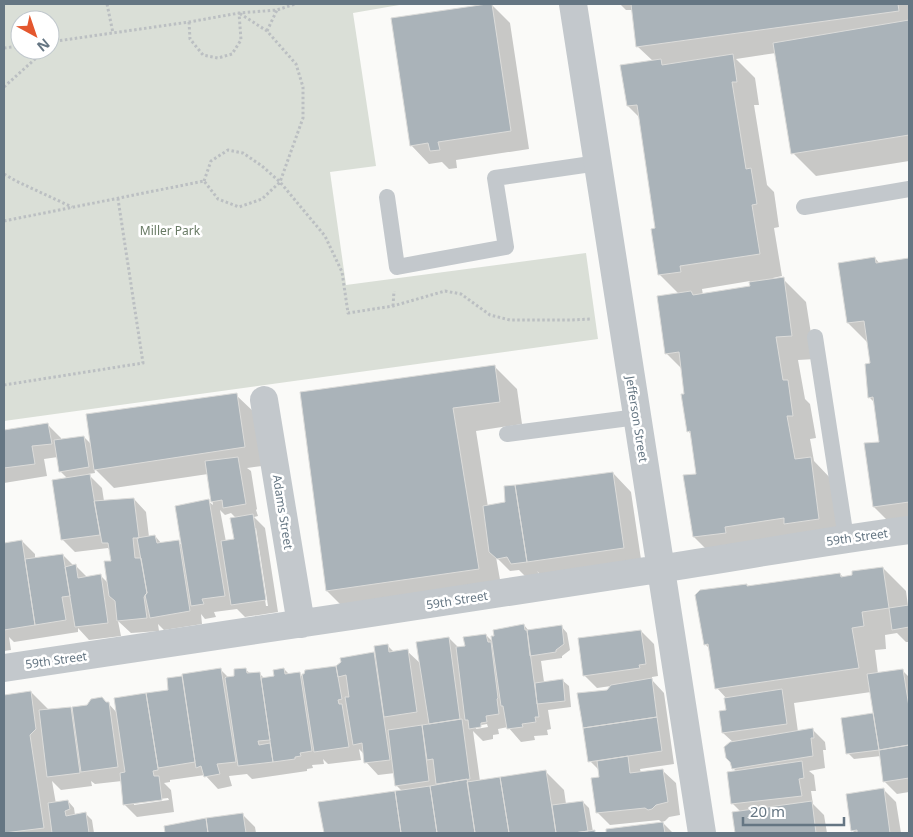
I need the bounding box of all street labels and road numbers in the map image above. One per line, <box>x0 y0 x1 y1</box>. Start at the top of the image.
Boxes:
street label: Jefferson Street <box>622 374 652 464</box>
street label: Adams Street <box>269 473 297 551</box>
street label: 59th Street <box>825 524 890 550</box>
street label: 59th Street <box>425 587 490 613</box>
street label: 59th Street <box>24 647 89 673</box>

